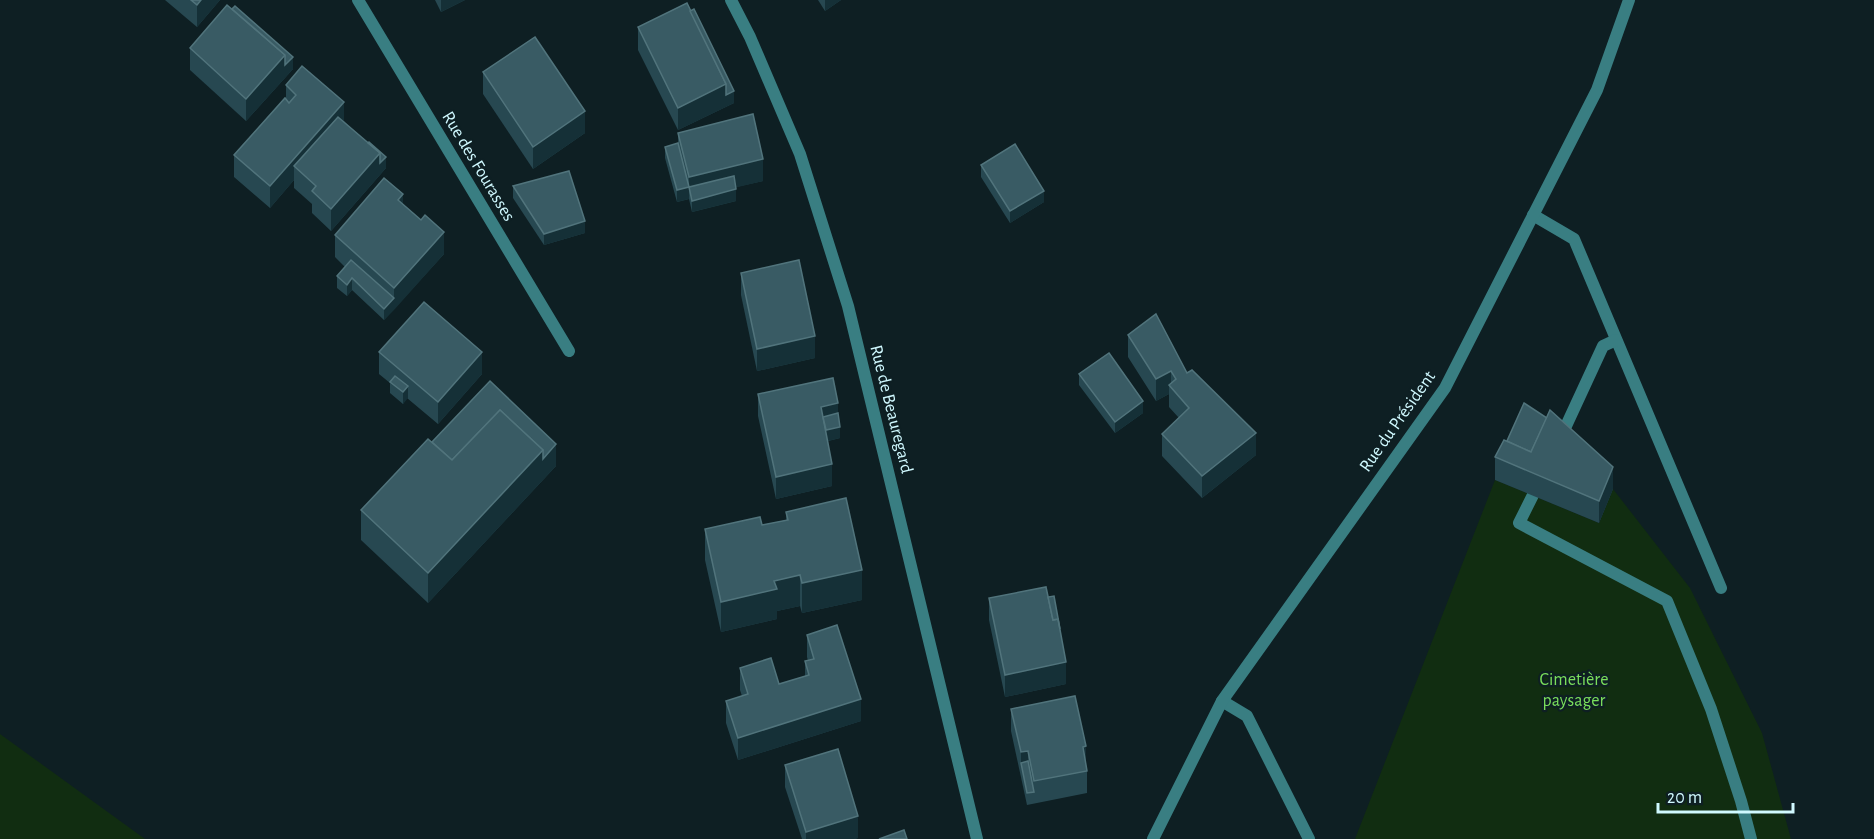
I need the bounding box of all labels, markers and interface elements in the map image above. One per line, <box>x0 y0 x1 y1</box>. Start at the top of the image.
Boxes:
street label: Rue des Fourasses <box>438 109 518 225</box>
street label: Rue de Beauregard <box>866 343 916 475</box>
street label: Rue du Président <box>1356 368 1439 475</box>
park label: Cimetière paysager <box>1540 671 1608 710</box>
scale bar <box>1658 776 1793 814</box>
text: 20 m <box>1667 789 1702 807</box>

